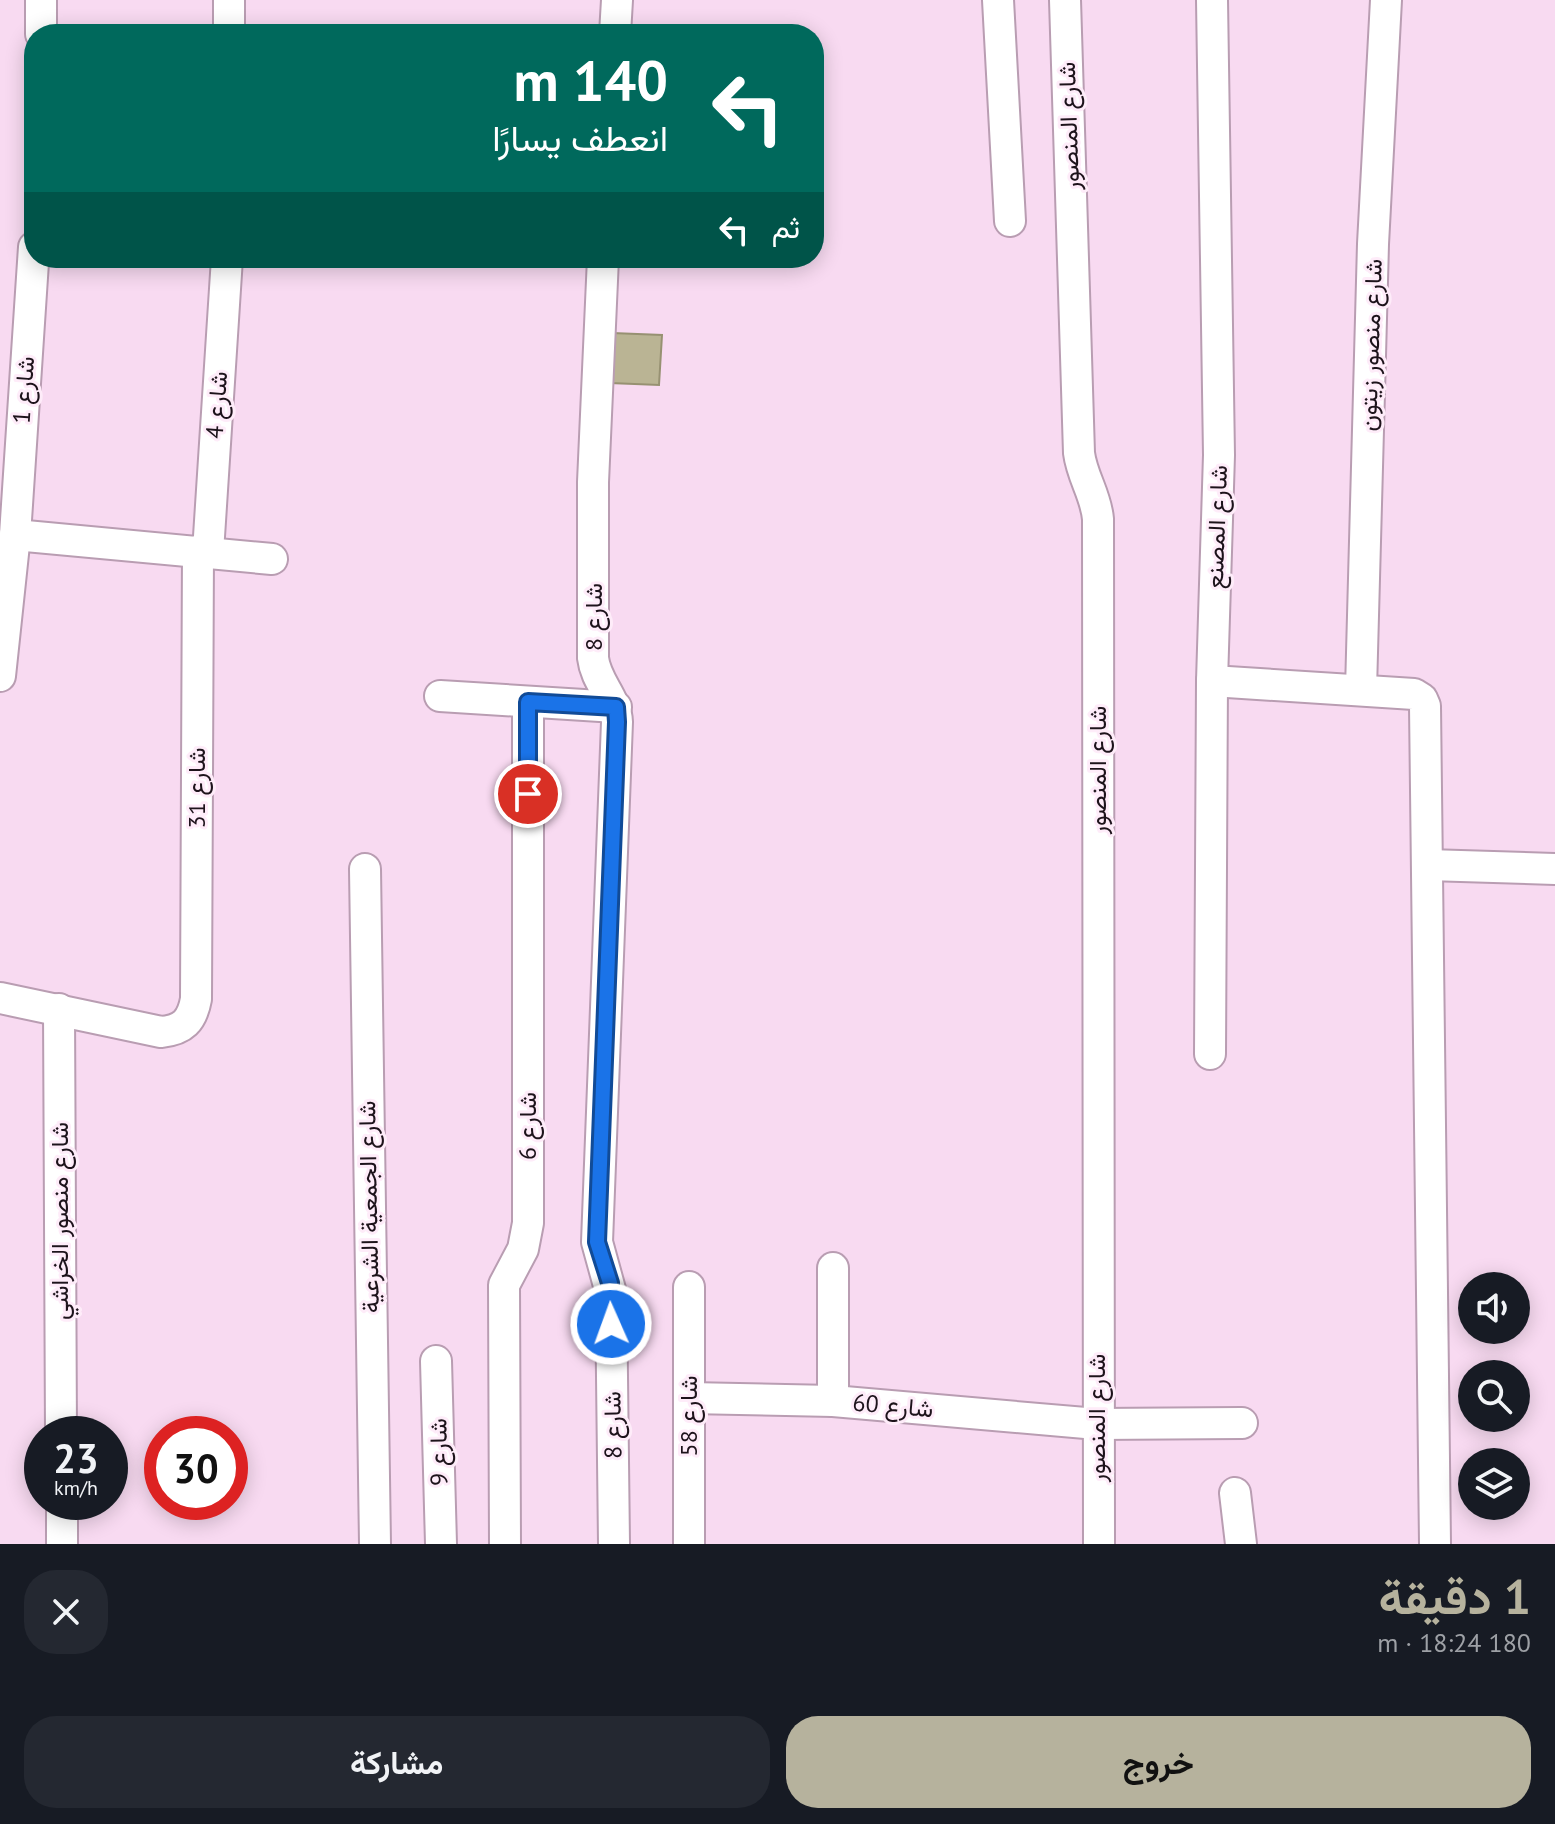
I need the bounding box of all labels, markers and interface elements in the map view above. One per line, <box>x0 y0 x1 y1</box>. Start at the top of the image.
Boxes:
text: 140 m <box>513 44 668 116</box>
icon: left <box>696 56 800 160</box>
street label: شارع المنصور <box>1051 61 1087 192</box>
text: انعطف يسارًا <box>492 114 668 161</box>
text: ثم <box>772 207 800 246</box>
icon: left <box>712 208 756 252</box>
street label: شارع منصور زيتون <box>1352 258 1390 432</box>
street label: شارع 1 <box>6 355 42 425</box>
street label: شارع 4 <box>199 370 235 440</box>
street label: شارع المصنع <box>1199 464 1236 590</box>
street label: شارع 8 <box>578 583 610 651</box>
street label: شارع المنصور <box>1082 706 1114 835</box>
street label: شارع 31 <box>181 748 213 828</box>
pin <box>494 760 562 828</box>
icon: arrive <box>506 772 550 816</box>
street label: شارع 6 <box>512 1092 544 1160</box>
street label: شارع الجمعية الشرعية <box>351 1101 387 1313</box>
street label: شارع منصور الخراشي <box>44 1122 79 1320</box>
map controls <box>1458 1272 1530 1520</box>
button: sound <box>1458 1272 1530 1344</box>
position arrow <box>569 1282 653 1366</box>
street label: شارع المنصور <box>1081 1354 1113 1483</box>
button: search <box>1458 1360 1530 1432</box>
street label: شارع 58 <box>673 1376 705 1456</box>
street label: شارع 60 <box>851 1387 935 1425</box>
street label: شارع 8 <box>596 1391 630 1459</box>
speed limit sign: 30 <box>144 1416 248 1520</box>
street label: شارع 9 <box>422 1418 456 1486</box>
text: 23 <box>53 1432 99 1484</box>
button: layers <box>1458 1448 1530 1520</box>
text: km/h <box>54 1475 98 1501</box>
text: 1 دقيقة <box>1378 1565 1531 1627</box>
button: close <box>24 1570 108 1654</box>
text: 180 m · 18:24 <box>1377 1626 1531 1659</box>
button: مشاركة <box>24 1716 770 1808</box>
button: خروج <box>786 1716 1531 1808</box>

